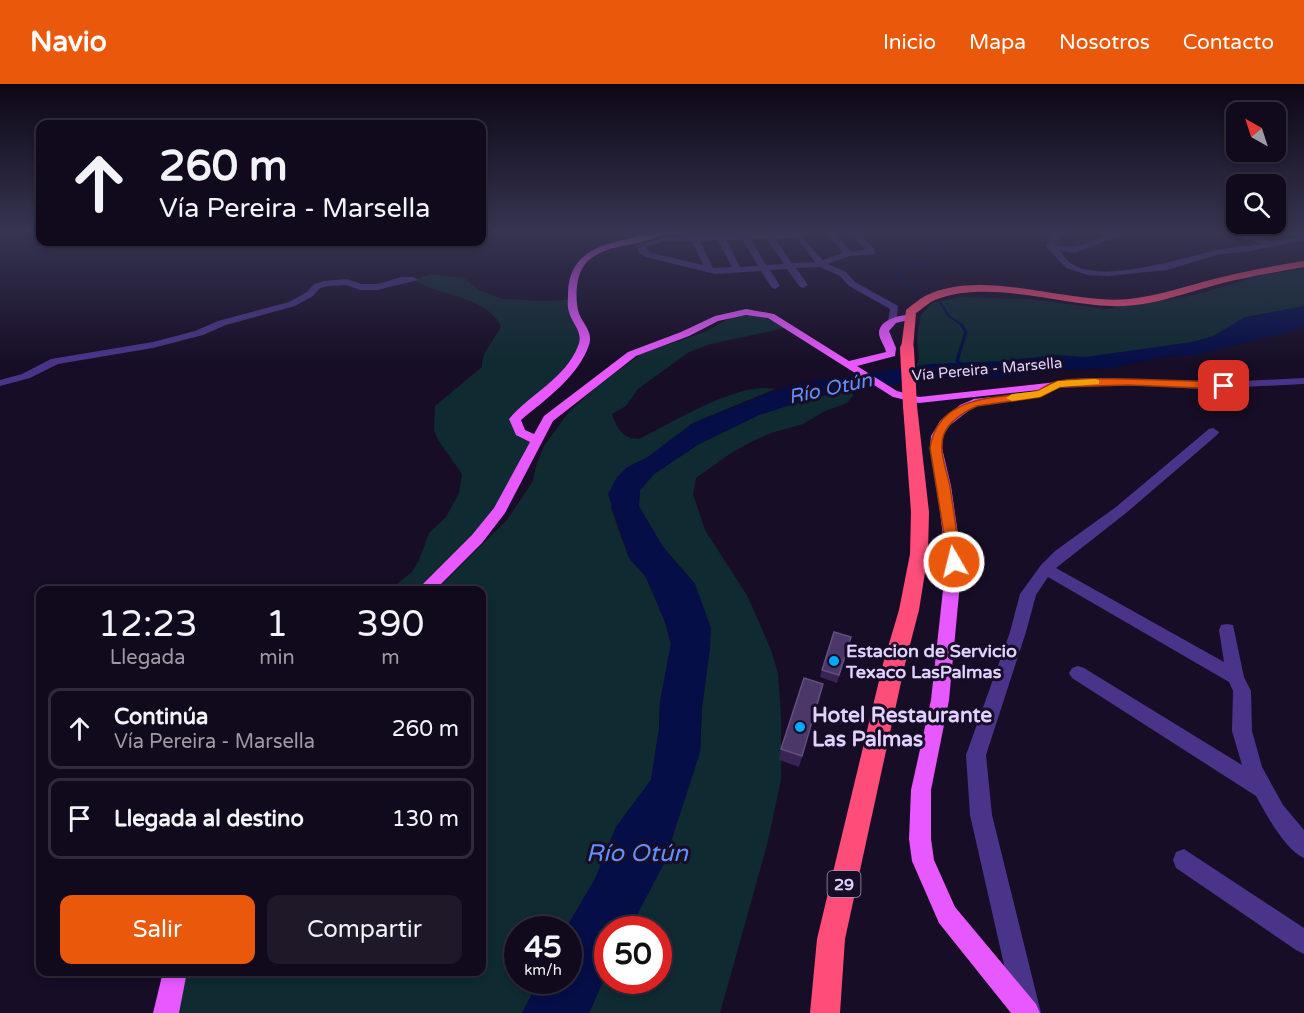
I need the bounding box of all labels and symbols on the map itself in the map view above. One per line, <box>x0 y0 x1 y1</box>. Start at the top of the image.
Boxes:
north arrow <box>1226 102 1286 162</box>
street label: Vía Pereira - Marsella <box>911 353 1063 385</box>
pin <box>1198 360 1249 411</box>
water label: Río Otún <box>786 368 875 410</box>
position arrow <box>922 530 986 594</box>
place label: Estacion de Servicio Texaco LasPalmas <box>845 640 1017 683</box>
marker: Estacion de Servicio Texaco LasPalmas <box>827 654 841 668</box>
place label: Hotel Restaurante Las Palmas <box>812 703 992 752</box>
marker: Hotel Restaurante Las Palmas <box>793 720 807 734</box>
water label: Río Otún <box>586 839 689 868</box>
road number: 29 <box>828 871 860 897</box>
speed limit sign: 50 <box>594 916 672 994</box>

